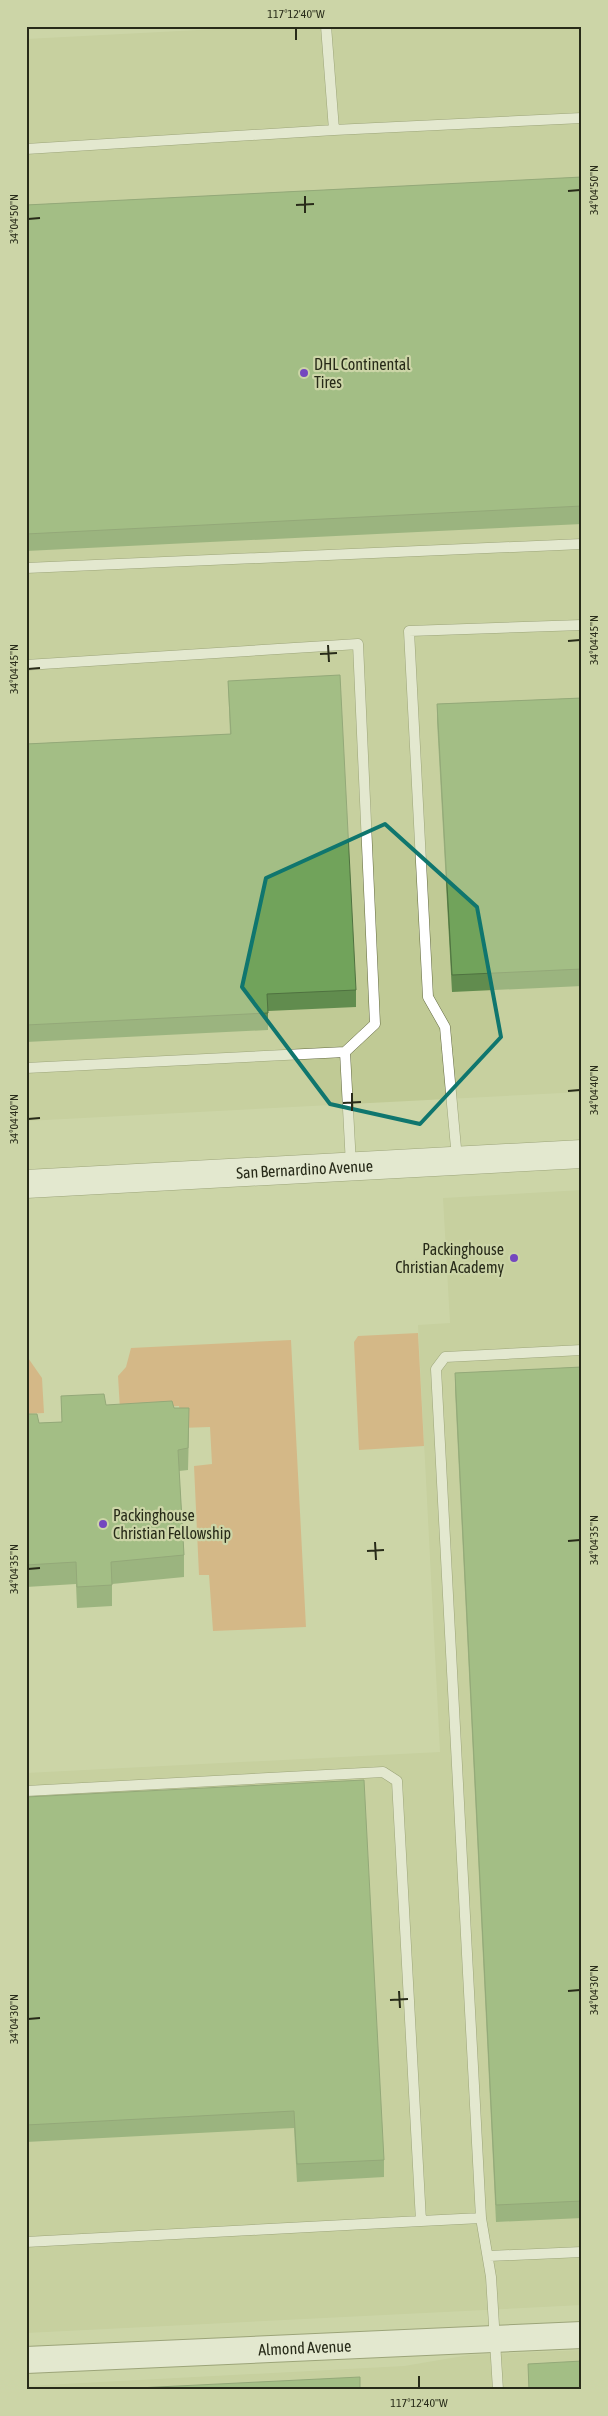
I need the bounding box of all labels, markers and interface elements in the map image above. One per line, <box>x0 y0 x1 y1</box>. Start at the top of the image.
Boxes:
text: 117°12'40"W <box>267 7 325 21</box>
text: 34°04'50"N <box>587 165 601 215</box>
text: 34°04'50"N <box>7 194 21 244</box>
place label: DHL Continental Tires <box>314 355 411 391</box>
marker: DHL Continental Tires <box>298 367 310 379</box>
text: 34°04'45"N <box>587 615 601 665</box>
text: 34°04'45"N <box>7 644 21 694</box>
text: 34°04'40"N <box>587 1065 601 1115</box>
text: 34°04'40"N <box>7 1094 21 1144</box>
street label: San Bernardino Avenue <box>236 1156 373 1182</box>
place label: Packinghouse Christian Academy <box>395 1240 504 1277</box>
marker: Packinghouse Christian Academy <box>508 1252 520 1264</box>
place label: Packinghouse Christian Fellowship <box>113 1506 231 1543</box>
text: 34°04'35"N <box>587 1515 601 1565</box>
marker: Packinghouse Christian Fellowship <box>97 1518 109 1530</box>
text: 34°04'35"N <box>7 1544 21 1594</box>
text: 34°04'30"N <box>587 1965 601 2015</box>
text: 34°04'30"N <box>7 1994 21 2044</box>
street label: Almond Avenue <box>258 2336 352 2359</box>
text: 117°12'40"W <box>390 2396 448 2410</box>

